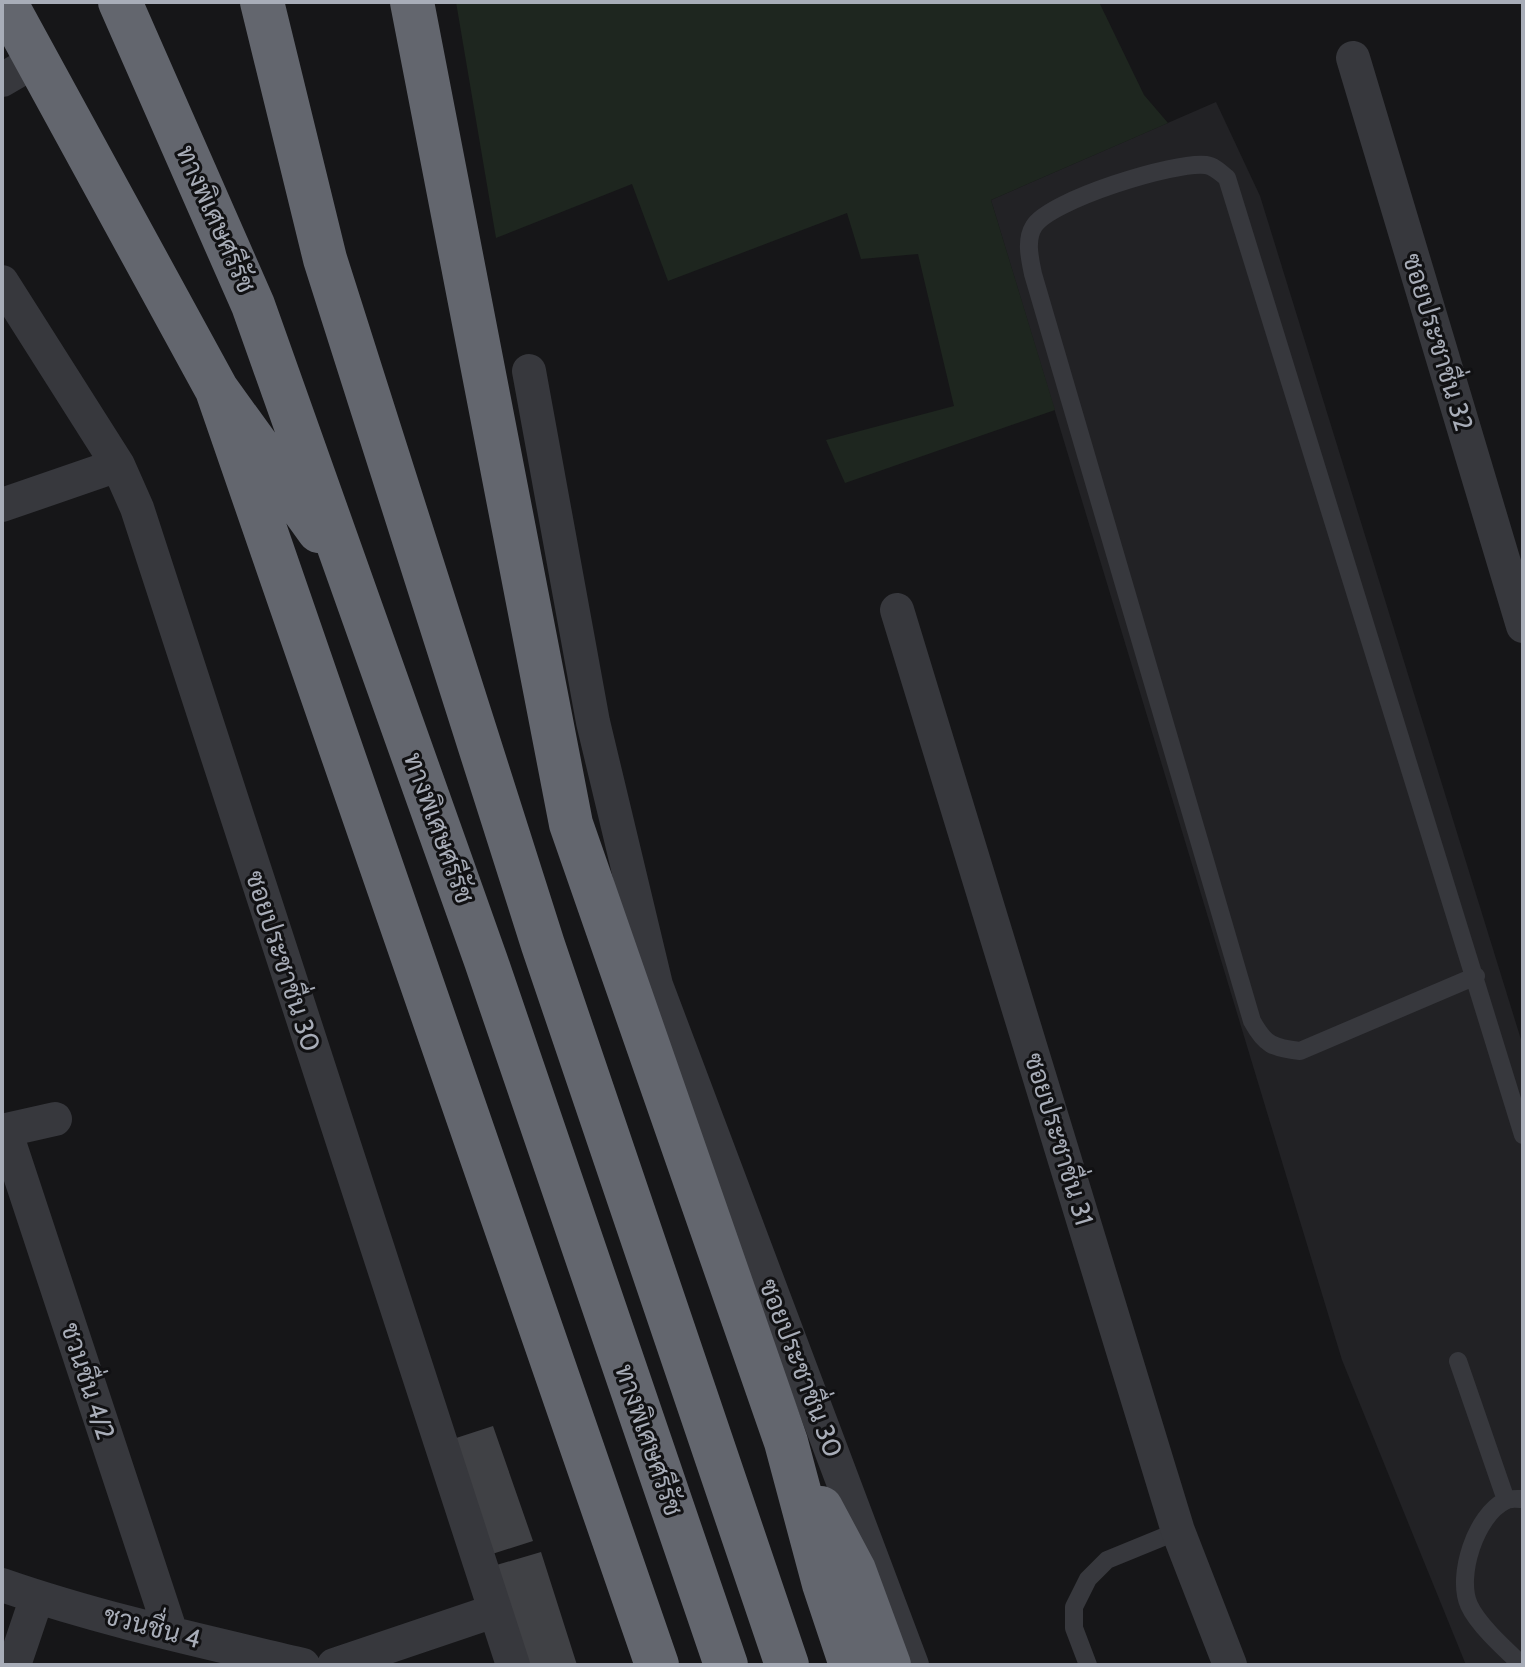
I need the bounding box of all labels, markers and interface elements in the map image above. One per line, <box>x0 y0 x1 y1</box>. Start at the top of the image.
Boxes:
street label: ทางพิเศษศรีรัช <box>169 140 263 298</box>
street label: ซอยประชาชื่น 32 <box>1396 248 1486 435</box>
street label: ทางพิเศษศรีรัช <box>397 748 481 908</box>
street label: ซอยประชาชื่น 30 <box>239 865 333 1056</box>
street label: ซอยประชาชื่น 31 <box>1018 1047 1106 1229</box>
street label: ซอยประชาชื่น 30 <box>752 1272 855 1462</box>
street label: ชวนชื่น 4/2 <box>54 1317 128 1443</box>
street label: ทางพิเศษศรีรัช <box>608 1360 690 1520</box>
street label: ชวนชื่น 4 <box>100 1593 205 1655</box>

